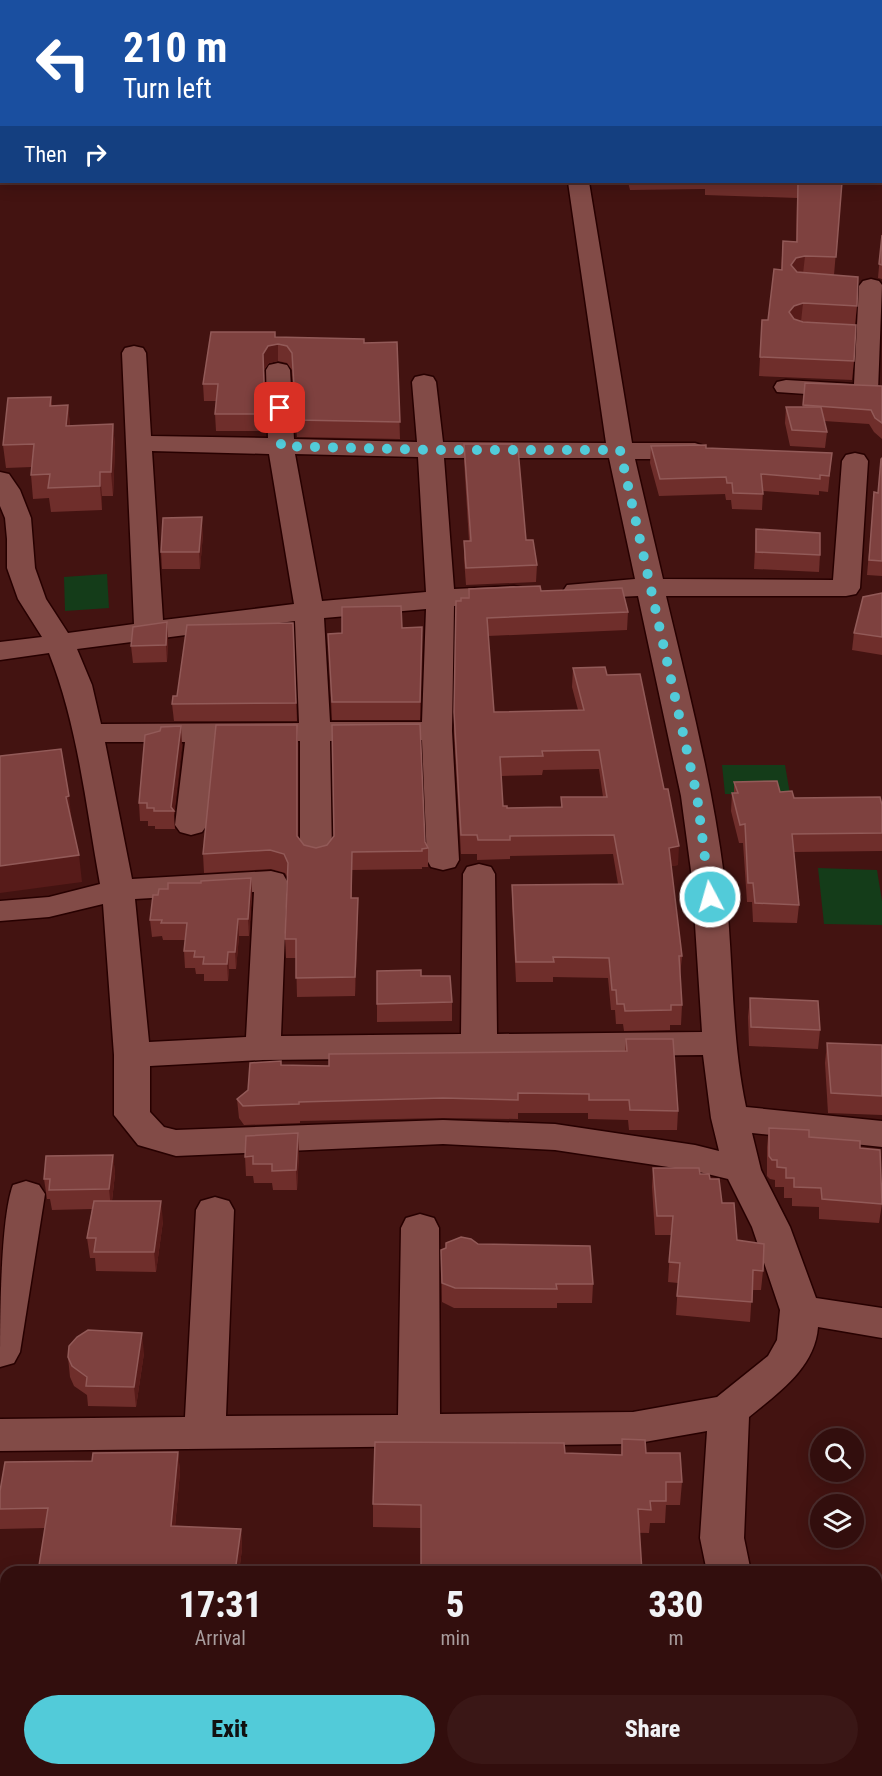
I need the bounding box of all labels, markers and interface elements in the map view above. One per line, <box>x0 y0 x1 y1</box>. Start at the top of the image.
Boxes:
text: 210 m <box>123 23 228 72</box>
icon: left <box>24 24 102 102</box>
text: Turn left <box>123 73 212 105</box>
icon: right <box>79 138 112 171</box>
text: Then <box>24 142 67 167</box>
pin <box>254 382 305 433</box>
icon: arrive <box>263 391 296 424</box>
position arrow <box>678 865 742 929</box>
map controls <box>810 1428 864 1548</box>
button: search <box>810 1428 864 1482</box>
button: layers <box>810 1494 864 1548</box>
text: 17:31 <box>179 1584 262 1626</box>
text: 5 <box>446 1584 464 1626</box>
text: 330 <box>648 1584 703 1626</box>
text: Arrival <box>195 1626 246 1650</box>
text: min <box>441 1626 470 1650</box>
text: m <box>668 1626 683 1650</box>
button: Exit <box>24 1695 435 1764</box>
button: Share <box>447 1695 858 1764</box>

